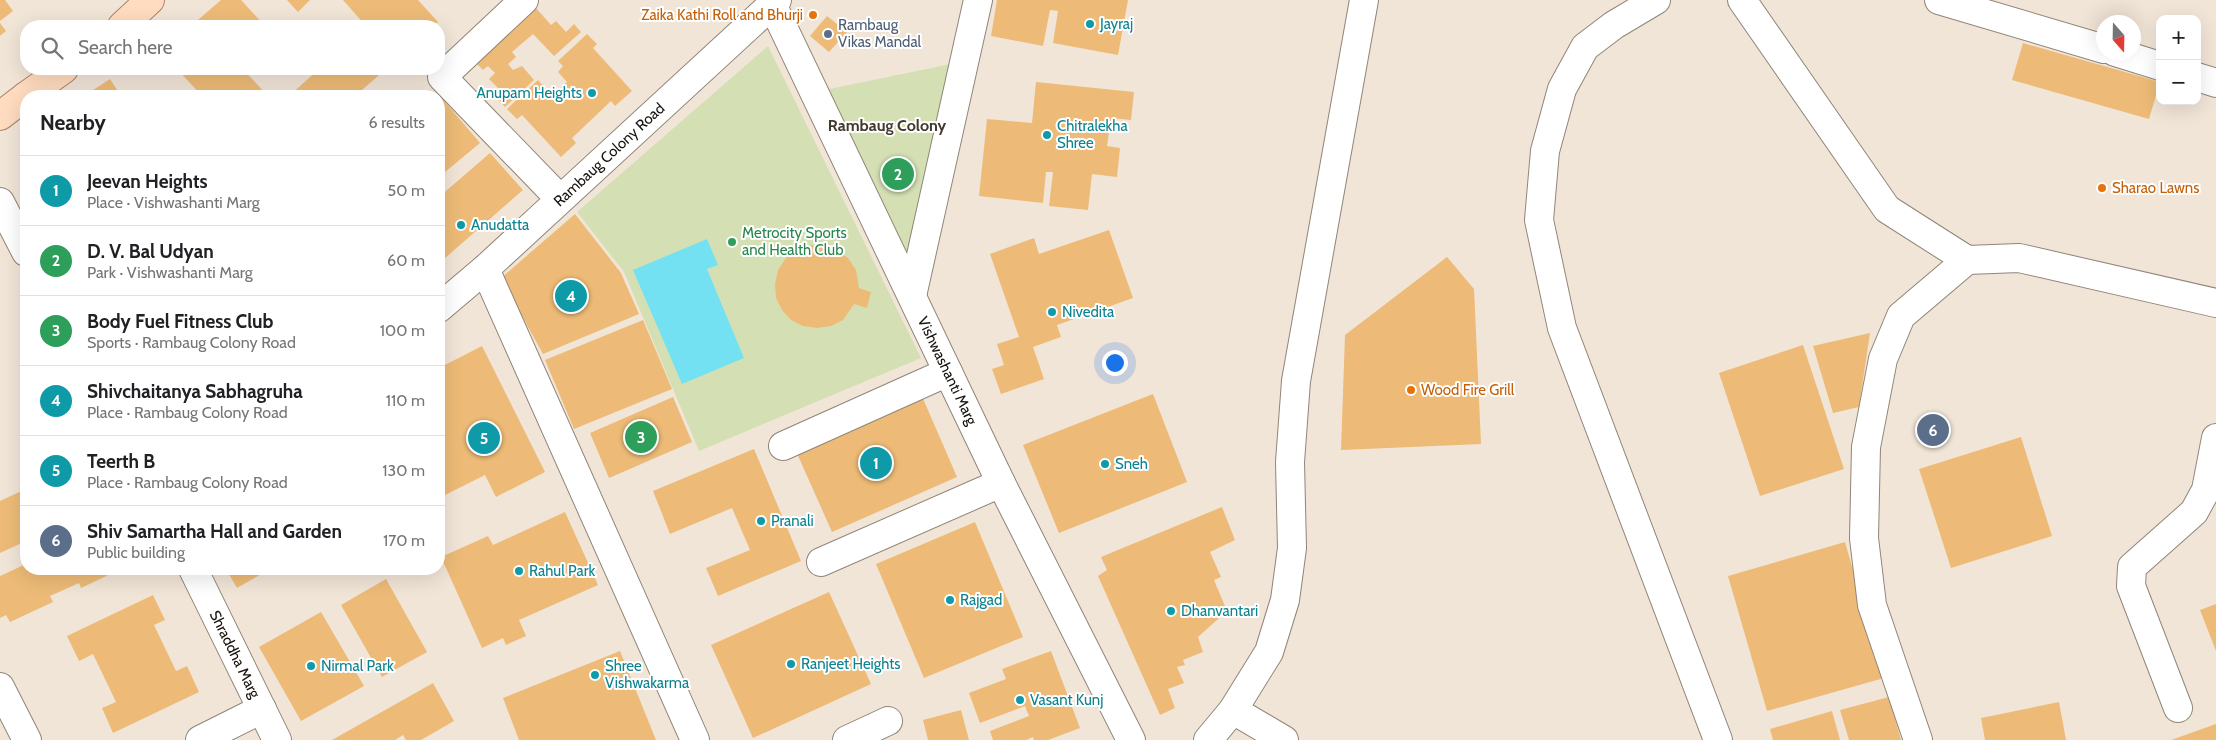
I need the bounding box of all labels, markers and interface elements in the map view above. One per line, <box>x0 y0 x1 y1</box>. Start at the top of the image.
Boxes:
place label: Zaika Kathi Roll and Bhurji <box>641 6 803 24</box>
marker: Zaika Kathi Roll and Bhurji <box>807 9 819 21</box>
place label: Jayraj <box>1099 15 1133 33</box>
north arrow <box>2096 15 2141 60</box>
map controls <box>2156 15 2201 105</box>
button: + <box>2156 15 2201 60</box>
place label: Rambaug Vikas Mandal <box>838 16 922 51</box>
marker: Jayraj <box>1084 18 1096 30</box>
search box <box>20 20 445 75</box>
marker: Rambaug Vikas Mandal <box>822 28 834 40</box>
icon: search <box>38 34 66 62</box>
text: Search here <box>78 36 172 59</box>
button: − <box>2156 60 2201 105</box>
place label: Anupam Heights <box>476 84 582 102</box>
marker: Anupam Heights <box>586 87 598 99</box>
street label: Rambaug Colony Road <box>550 99 668 210</box>
text: Nearby <box>40 110 106 135</box>
text: 6 results <box>369 113 425 132</box>
district label: Rambaug Colony <box>828 116 947 135</box>
place label: Chitralekha Shree <box>1057 117 1128 152</box>
marker: Chitralekha Shree <box>1041 129 1053 141</box>
pin: 2 <box>882 155 914 193</box>
text: Jeevan Heights <box>87 170 208 193</box>
place label: Sharao Lawns <box>2112 179 2199 197</box>
text: 1 <box>53 181 59 200</box>
text: 50 m <box>388 181 425 200</box>
marker: Sharao Lawns <box>2096 182 2108 194</box>
text: Place · Vishwashanti Marg <box>87 193 260 212</box>
place label: Anudatta <box>471 216 530 234</box>
marker: Anudatta <box>455 219 467 231</box>
place label: Metrocity Sports and Health Club <box>742 224 847 259</box>
marker: Metrocity Sports and Health Club <box>726 236 738 248</box>
text: D. V. Bal Udyan <box>87 240 214 263</box>
text: 2 <box>52 251 60 270</box>
text: 60 m <box>387 251 425 270</box>
text: Park · Vishwashanti Marg <box>87 263 253 282</box>
pin: 4 <box>555 277 587 315</box>
place label: Nivedita <box>1062 303 1115 321</box>
marker: Nivedita <box>1046 306 1058 318</box>
text: Body Fuel Fitness Club <box>87 310 273 333</box>
street label: Vishwashanti Marg <box>914 314 981 428</box>
text: 3 <box>52 321 60 340</box>
text: 100 m <box>380 321 425 340</box>
text: Sports · Rambaug Colony Road <box>87 333 296 352</box>
your location <box>1102 350 1128 376</box>
text: Shivchaitanya Sabhagruha <box>87 380 303 403</box>
place label: Wood Fire Grill <box>1421 381 1515 399</box>
marker: Wood Fire Grill <box>1405 384 1417 396</box>
text: 4 <box>51 391 61 410</box>
text: 110 m <box>386 391 425 410</box>
text: Place · Rambaug Colony Road <box>87 403 288 422</box>
pin: 6 <box>1917 411 1949 449</box>
pin: 3 <box>625 418 657 456</box>
pin: 5 <box>468 419 500 457</box>
pin: 1 <box>860 444 892 482</box>
text: Teerth B <box>87 450 155 473</box>
place label: Sneh <box>1115 455 1148 473</box>
marker: Sneh <box>1099 458 1111 470</box>
text: 5 <box>52 461 60 480</box>
text: 130 m <box>382 461 425 480</box>
text: Place · Rambaug Colony Road <box>87 473 288 492</box>
place label: Pranali <box>771 512 814 530</box>
marker: Pranali <box>755 515 767 527</box>
text: Shiv Samartha Hall and Garden <box>87 520 342 543</box>
text: 6 <box>52 531 61 550</box>
text: 170 m <box>383 531 425 550</box>
text: Public building <box>87 543 185 562</box>
place label: Rahul Park <box>529 562 595 580</box>
marker: Rahul Park <box>513 565 525 577</box>
place label: Rajgad <box>960 591 1002 609</box>
marker: Rajgad <box>944 594 956 606</box>
place label: Dhanvantari <box>1181 602 1258 620</box>
marker: Dhanvantari <box>1165 605 1177 617</box>
street label: Shraddha Marg <box>206 607 264 702</box>
place label: Ranjeet Heights <box>801 655 901 673</box>
place label: Nirmal Park <box>321 657 394 675</box>
place label: Shree Vishwakarma <box>605 657 690 692</box>
marker: Ranjeet Heights <box>785 658 797 670</box>
marker: Nirmal Park <box>305 660 317 672</box>
marker: Shree Vishwakarma <box>589 669 601 681</box>
place label: Vasant Kunj <box>1030 691 1103 709</box>
marker: Vasant Kunj <box>1014 694 1026 706</box>

